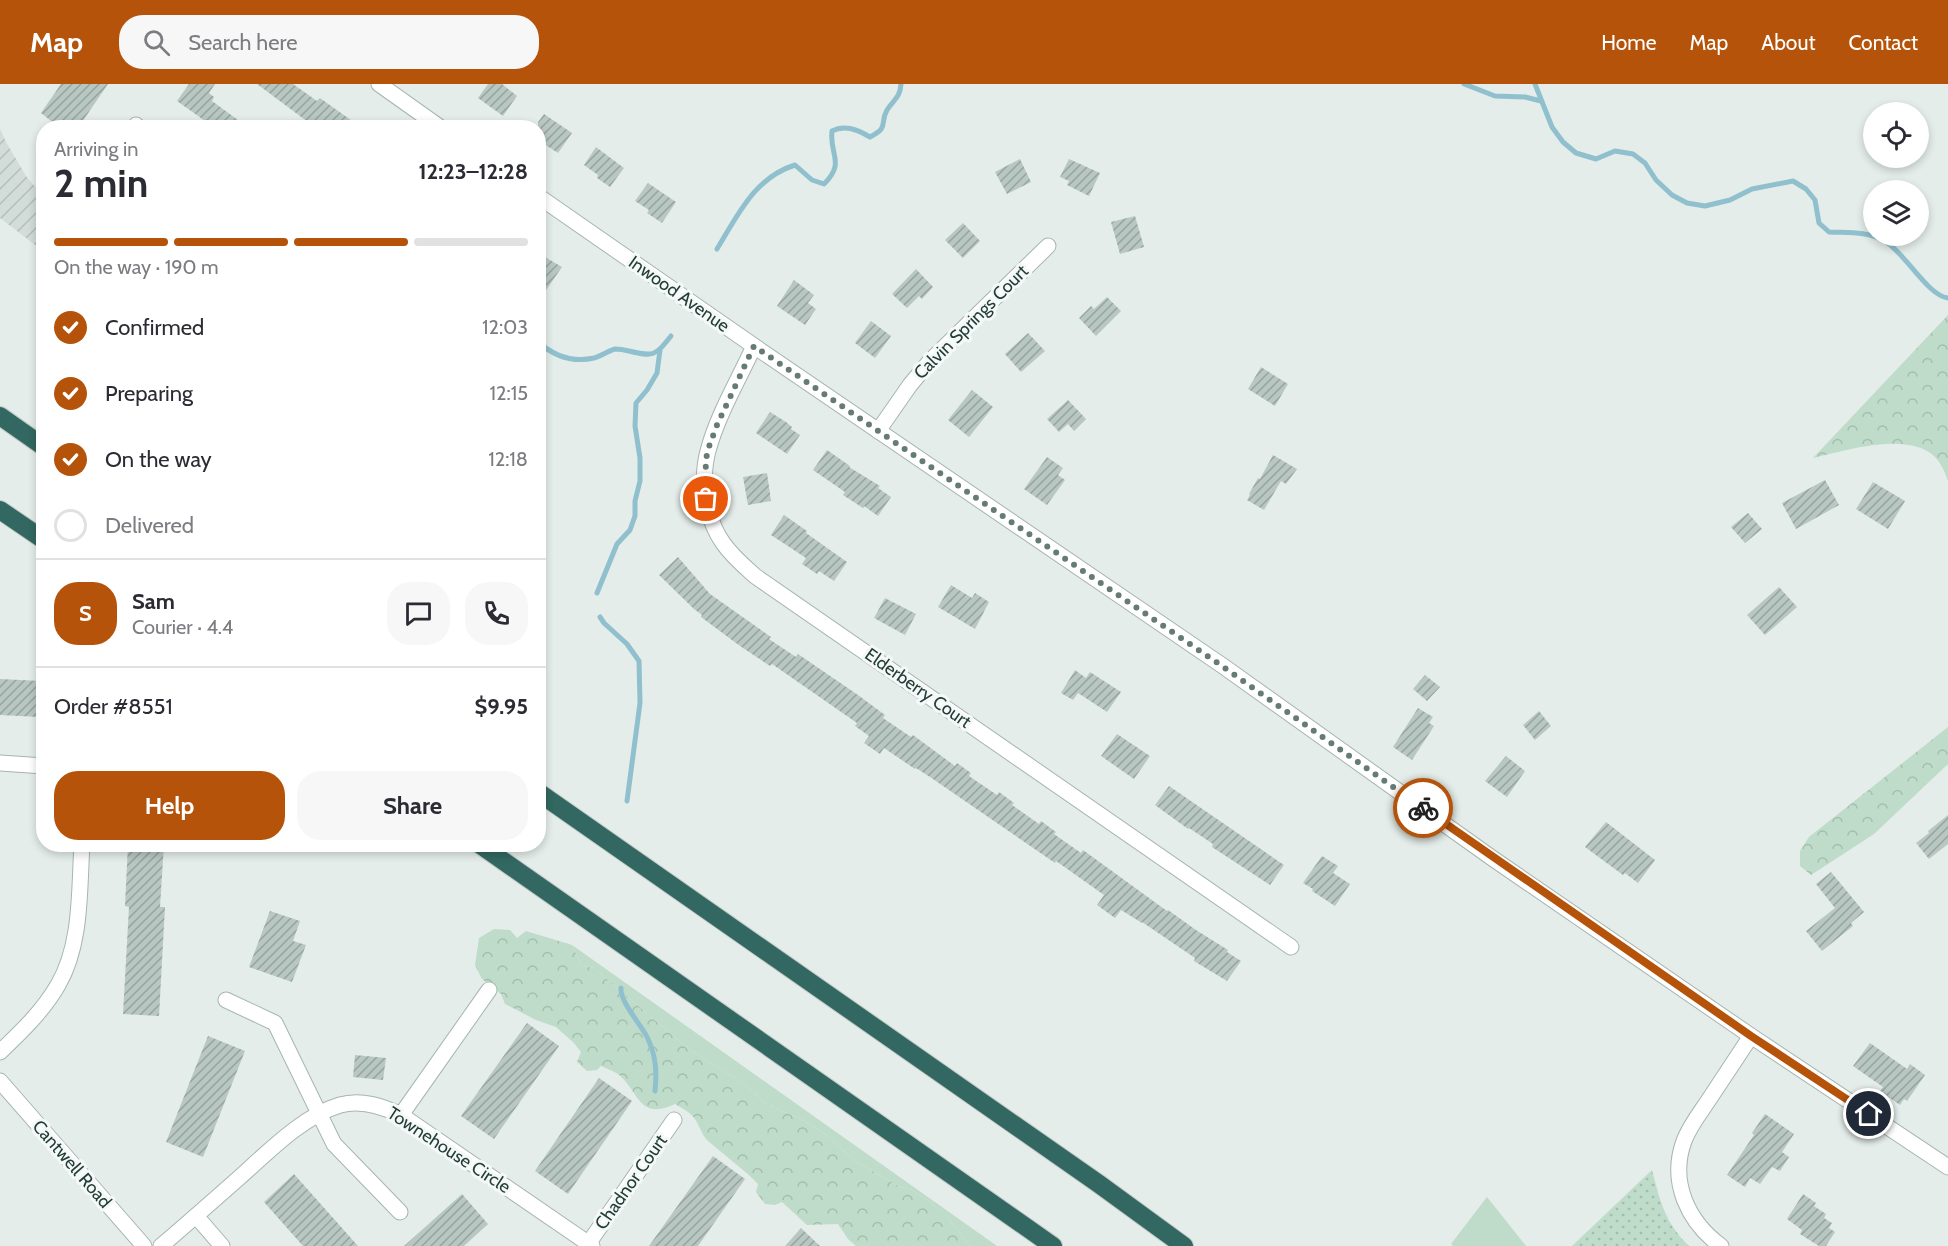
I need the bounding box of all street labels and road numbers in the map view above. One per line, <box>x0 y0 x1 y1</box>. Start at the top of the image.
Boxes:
street label: Inwood Avenue <box>624 251 734 337</box>
street label: Calvin Springs Court <box>909 260 1033 384</box>
street label: Elderberry Court <box>861 643 975 733</box>
street label: Townehouse Circle <box>383 1102 515 1198</box>
street label: Cantwell Road <box>28 1115 116 1213</box>
street label: Chadnor Court <box>590 1130 672 1234</box>

